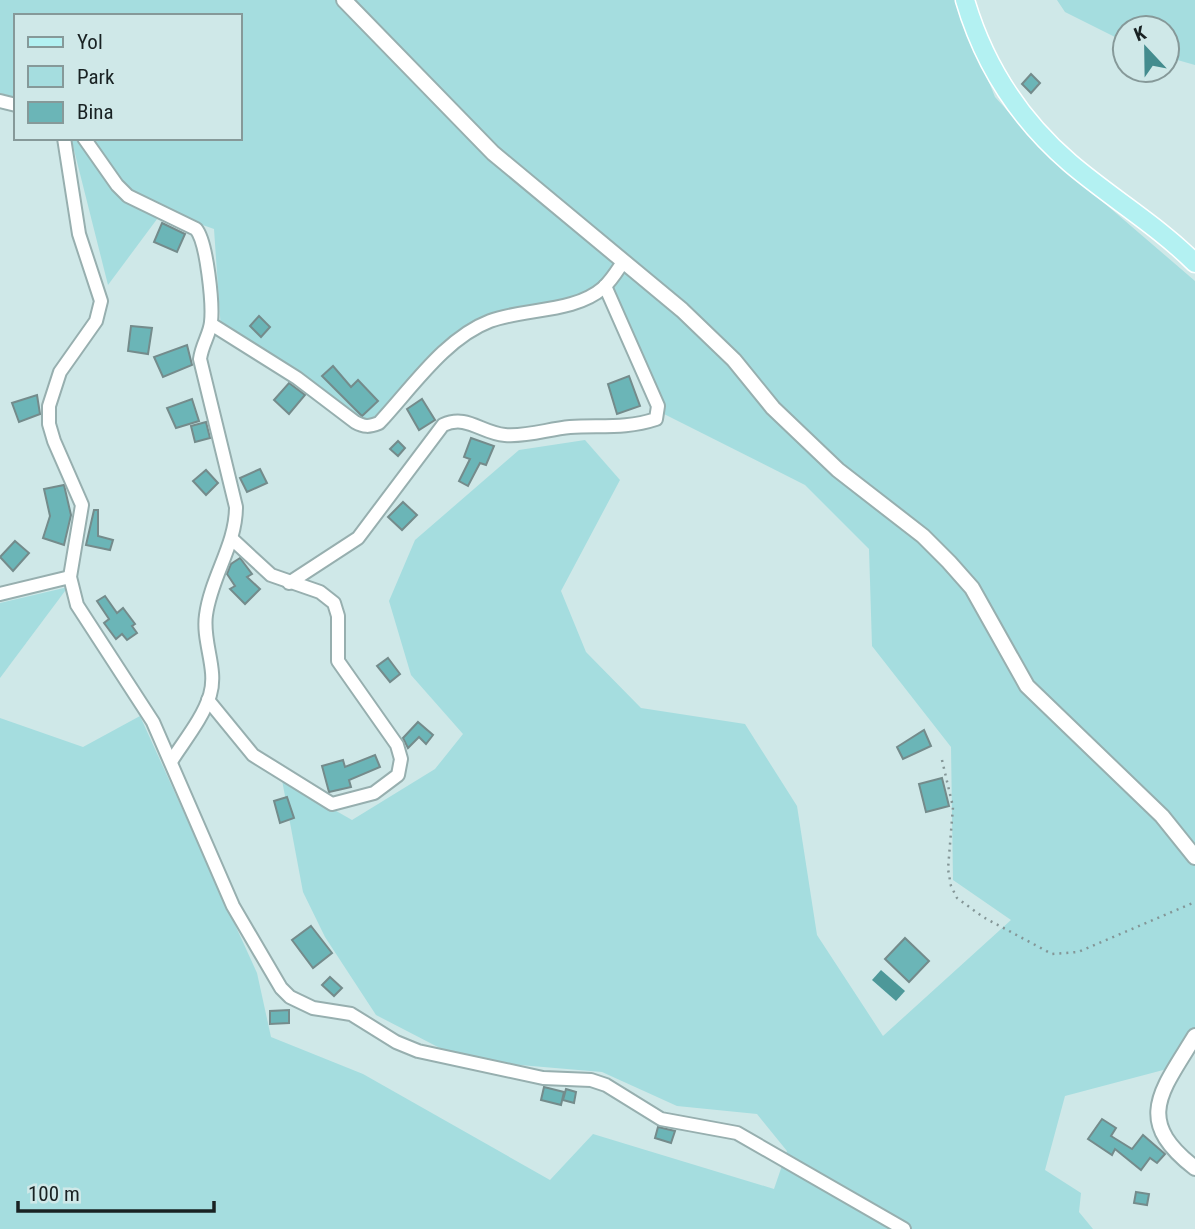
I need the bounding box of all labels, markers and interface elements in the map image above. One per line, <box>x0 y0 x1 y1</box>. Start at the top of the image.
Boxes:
legend <box>14 14 242 140</box>
north arrow <box>1111 14 1181 84</box>
text: K <box>1131 21 1149 46</box>
text: Yol <box>77 30 103 54</box>
text: Park <box>77 65 115 89</box>
text: Bina <box>77 100 114 124</box>
scale bar <box>18 1170 214 1214</box>
text: 100 m <box>28 1182 80 1206</box>

